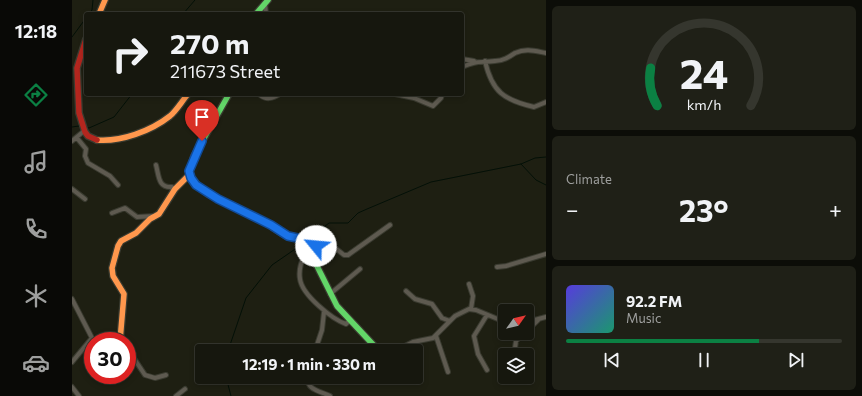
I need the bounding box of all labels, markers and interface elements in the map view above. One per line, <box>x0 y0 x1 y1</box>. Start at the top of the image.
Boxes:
text: 12:18 <box>15 20 57 42</box>
text: 270 m <box>170 26 249 60</box>
icon: right <box>104 28 156 80</box>
text: 24 <box>680 47 728 98</box>
text: 211673 Street <box>170 60 280 82</box>
icon: directions <box>22 81 50 109</box>
text: km/h <box>687 95 721 113</box>
pin <box>185 100 219 141</box>
icon: arrive <box>191 106 213 128</box>
icon: music <box>22 148 50 176</box>
text: Climate <box>566 171 612 187</box>
text: 23° <box>679 191 729 228</box>
text: − <box>566 196 579 223</box>
text: + <box>829 196 842 223</box>
icon: phone <box>22 215 50 243</box>
position arrow <box>295 225 337 267</box>
icon: climate <box>22 282 50 310</box>
text: 92.2 FM <box>626 292 682 310</box>
north arrow <box>498 304 534 340</box>
map controls <box>498 304 534 384</box>
text: Music <box>626 310 661 326</box>
speed limit sign: 30 <box>84 332 136 384</box>
button: layers <box>498 348 534 384</box>
icon: car <box>22 349 50 377</box>
icon: previous <box>601 349 623 371</box>
icon: pause <box>693 349 715 371</box>
icon: next <box>785 349 807 371</box>
text: 12:19 · 1 min · 330 m <box>242 355 376 373</box>

